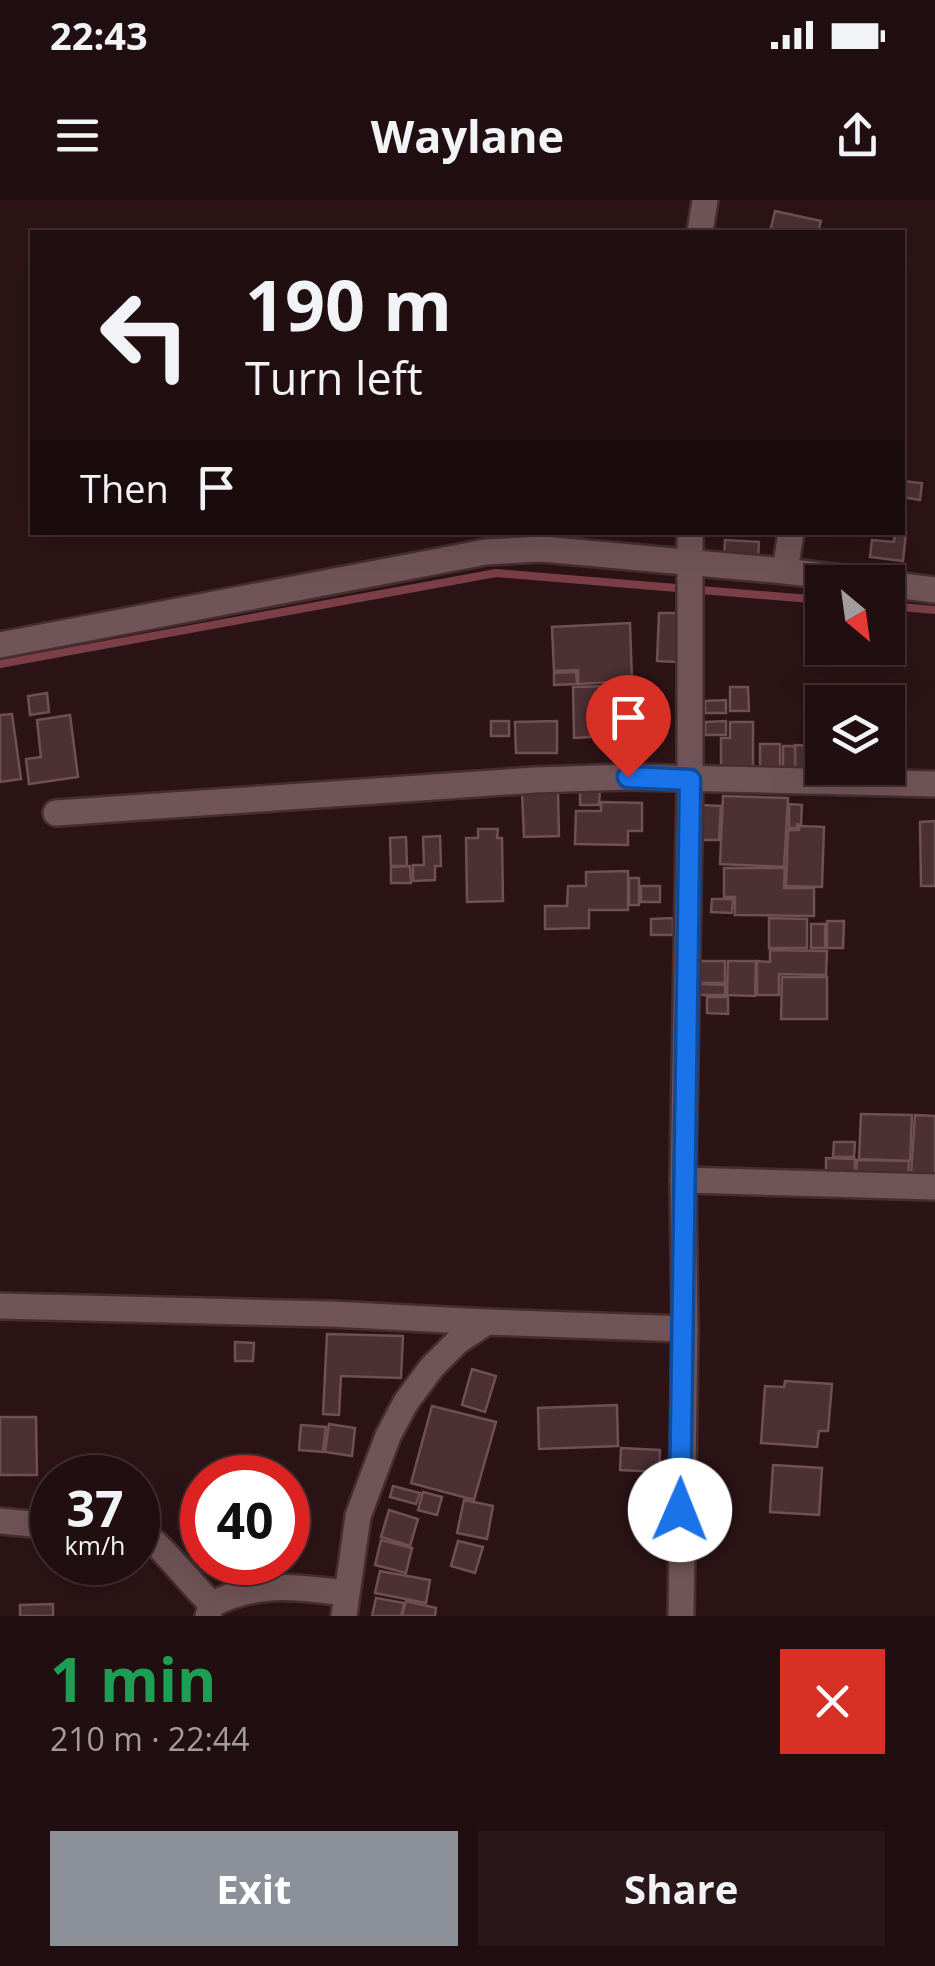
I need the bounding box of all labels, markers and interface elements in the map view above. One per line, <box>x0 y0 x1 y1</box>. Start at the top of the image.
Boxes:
text: 22:43 <box>50 9 148 61</box>
text: Waylane <box>371 105 564 166</box>
icon: menu <box>50 108 105 163</box>
icon: share <box>830 108 885 163</box>
text: 190 m <box>245 256 452 352</box>
icon: left <box>80 270 210 400</box>
text: Turn left <box>245 347 423 408</box>
icon: arrive <box>189 460 244 515</box>
text: Then <box>80 462 169 514</box>
north arrow <box>805 565 905 665</box>
map controls <box>805 565 905 785</box>
pin <box>586 675 671 778</box>
button: layers <box>805 685 905 785</box>
icon: arrive <box>601 690 656 745</box>
speed limit sign: 40 <box>180 1455 310 1585</box>
position arrow <box>628 1458 732 1562</box>
text: 37 <box>66 1474 124 1542</box>
text: km/h <box>65 1528 125 1562</box>
text: 1 min <box>50 1638 217 1720</box>
button: close <box>780 1649 885 1754</box>
text: 210 m · 22:44 <box>50 1717 249 1760</box>
button: Exit <box>50 1831 458 1946</box>
button: Share <box>478 1831 885 1946</box>

